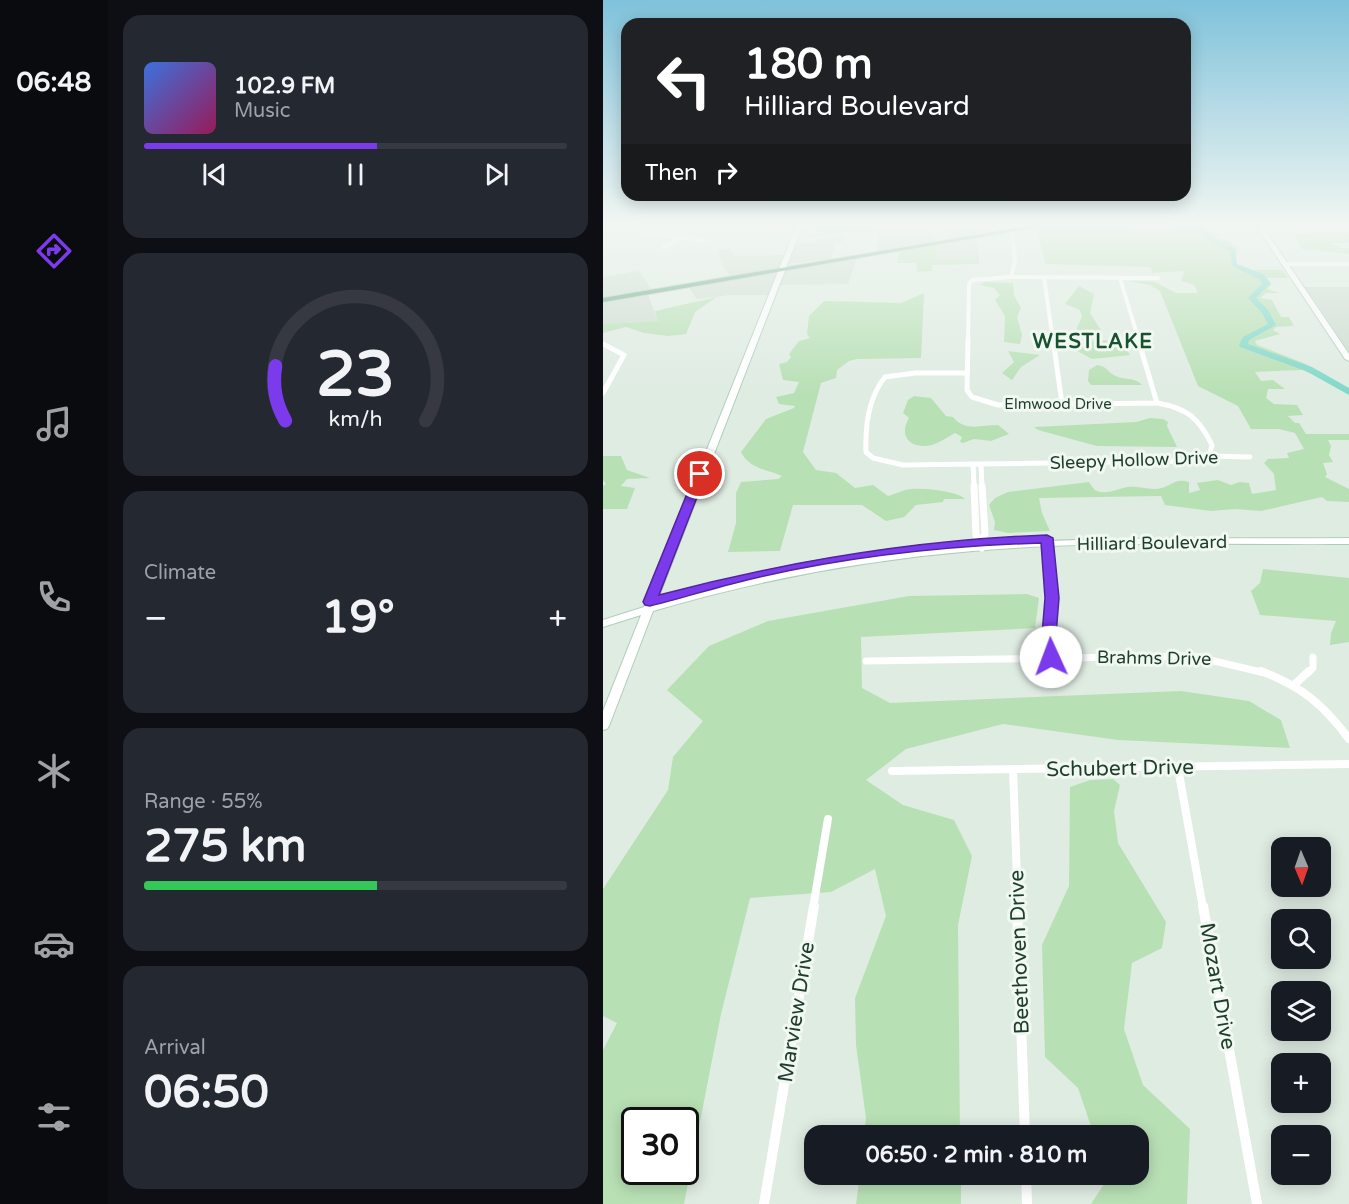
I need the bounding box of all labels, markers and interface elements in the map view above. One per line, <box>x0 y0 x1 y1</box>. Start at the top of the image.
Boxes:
text: 180 m <box>744 39 873 90</box>
icon: left <box>645 42 723 120</box>
text: 06:48 <box>17 66 91 99</box>
text: 102.9 FM <box>234 73 335 99</box>
text: Hilliard Boulevard <box>744 90 970 123</box>
text: Music <box>234 99 290 123</box>
icon: right <box>710 156 743 189</box>
icon: previous <box>198 158 231 191</box>
icon: pause <box>339 158 372 191</box>
icon: next <box>480 158 513 191</box>
text: Then <box>645 160 698 186</box>
icon: directions <box>33 230 75 272</box>
district label: WESTLAKE <box>1033 330 1153 354</box>
text: 23 <box>316 338 395 413</box>
street label: Elmwood Drive <box>1004 395 1112 413</box>
icon: music <box>33 403 75 445</box>
text: km/h <box>329 407 382 433</box>
street label: Sleepy Hollow Drive <box>1049 446 1219 474</box>
pin <box>674 448 725 499</box>
icon: arrive <box>683 457 716 490</box>
street label: Hilliard Boulevard <box>1077 531 1227 555</box>
text: Climate <box>144 561 216 585</box>
icon: phone <box>33 576 75 618</box>
text: 19° <box>321 591 395 645</box>
text: − <box>144 599 168 638</box>
text: + <box>548 599 567 638</box>
position arrow <box>1019 625 1083 689</box>
street label: Brahms Drive <box>1097 646 1211 670</box>
icon: climate <box>33 750 75 792</box>
street label: Schubert Drive <box>1046 755 1194 782</box>
text: Range · 55% <box>144 790 263 814</box>
text: 275 km <box>144 820 306 874</box>
north arrow <box>1271 837 1331 897</box>
map controls <box>1271 837 1331 1185</box>
street label: Beethoven Drive <box>1004 869 1035 1035</box>
button: search <box>1271 909 1331 969</box>
street label: Mozart Drive <box>1194 921 1241 1052</box>
icon: car <box>33 923 75 965</box>
street label: Marview Drive <box>773 940 820 1084</box>
button: layers <box>1271 981 1331 1041</box>
text: Arrival <box>144 1036 206 1060</box>
button: + <box>1271 1053 1331 1113</box>
text: 06:50 <box>144 1066 269 1120</box>
icon: filters <box>33 1096 75 1138</box>
speed limit sign: 30 <box>621 1107 699 1185</box>
button: − <box>1271 1125 1331 1185</box>
text: 06:50 · 2 min · 810 m <box>866 1142 1087 1168</box>

